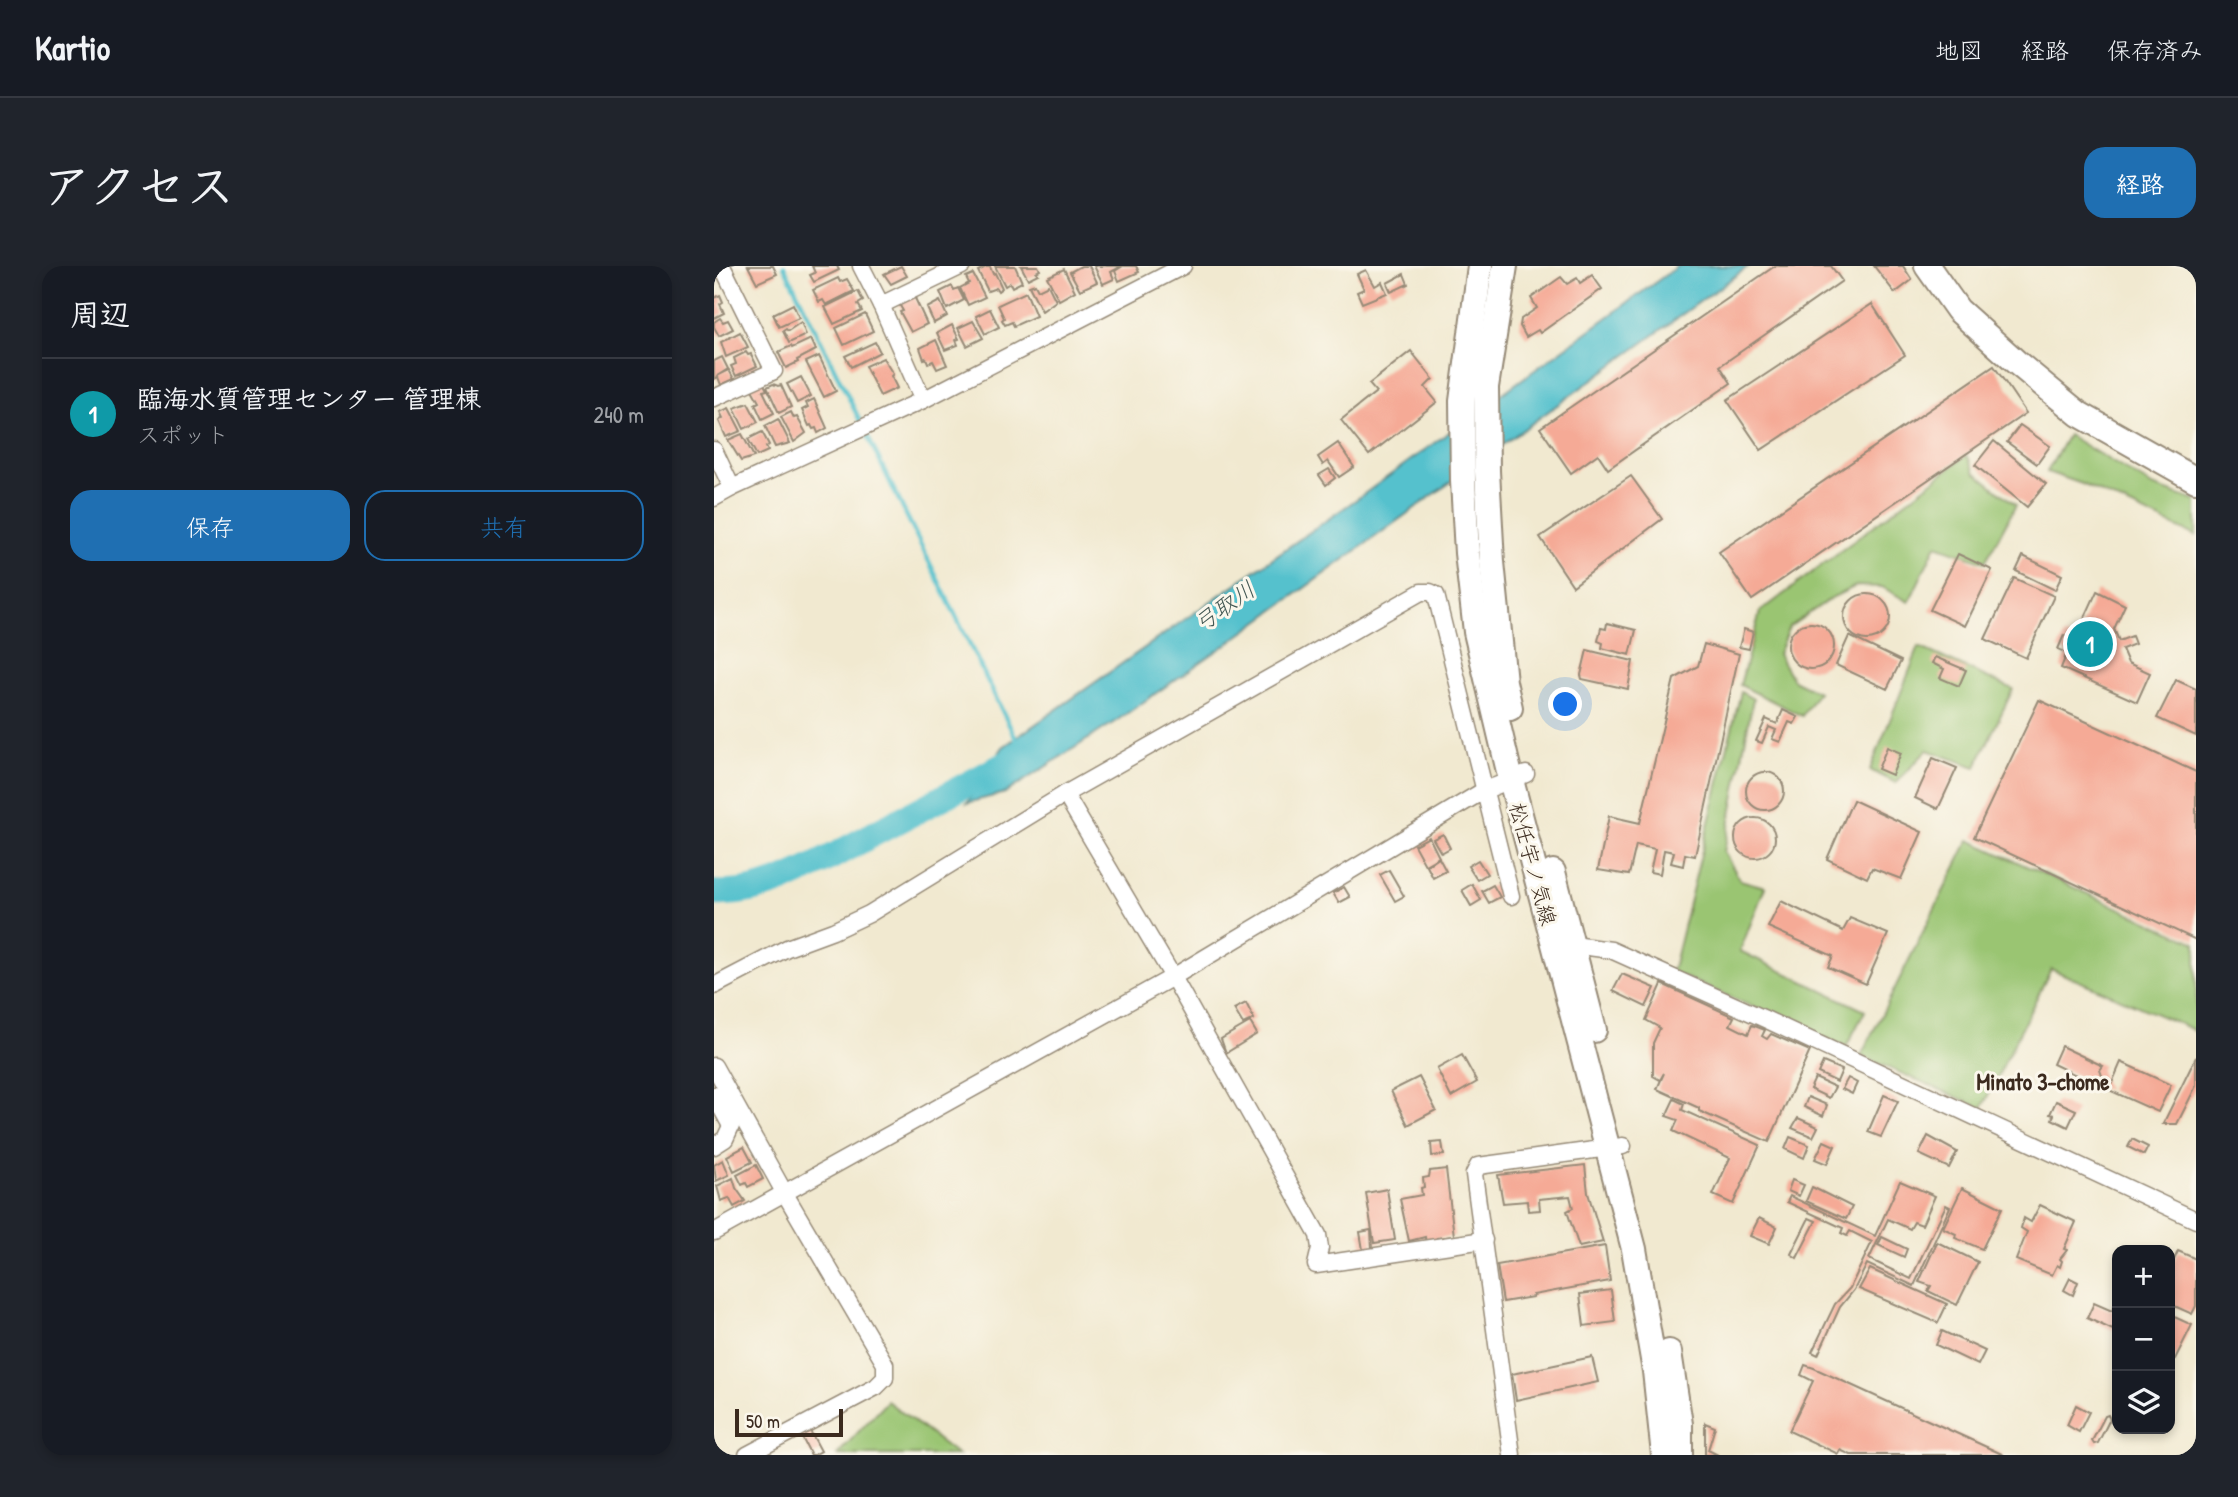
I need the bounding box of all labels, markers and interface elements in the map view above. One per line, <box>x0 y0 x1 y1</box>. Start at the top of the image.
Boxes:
text: Kartio <box>35 26 110 70</box>
text: 地図 <box>1935 34 1983 66</box>
text: 経路 <box>2021 34 2069 66</box>
text: 保存済み <box>2107 34 2203 66</box>
button: 経路 <box>2084 147 2196 218</box>
text: アクセス <box>42 152 235 218</box>
text: 周辺 <box>70 294 130 334</box>
text: 臨海水質管理センター 管理棟 <box>137 381 481 416</box>
text: 1 <box>89 399 97 430</box>
text: 240 m <box>593 399 644 430</box>
text: スポット <box>137 419 229 450</box>
button: 保存 <box>70 490 350 561</box>
button: 共有 <box>364 490 644 561</box>
water label: 弓取川 <box>1187 574 1261 638</box>
pin: 1 <box>2067 618 2113 670</box>
your location <box>1548 687 1582 721</box>
street label: 松任宇ノ気線 <box>1503 799 1563 929</box>
district label: Minato 3-chome <box>1977 1066 2110 1097</box>
map controls <box>2112 1245 2175 1434</box>
button: + <box>2112 1245 2175 1308</box>
button: − <box>2112 1308 2175 1371</box>
button: layers <box>2112 1371 2175 1434</box>
scale bar <box>735 1406 844 1438</box>
text: 50 m <box>746 1408 780 1434</box>

